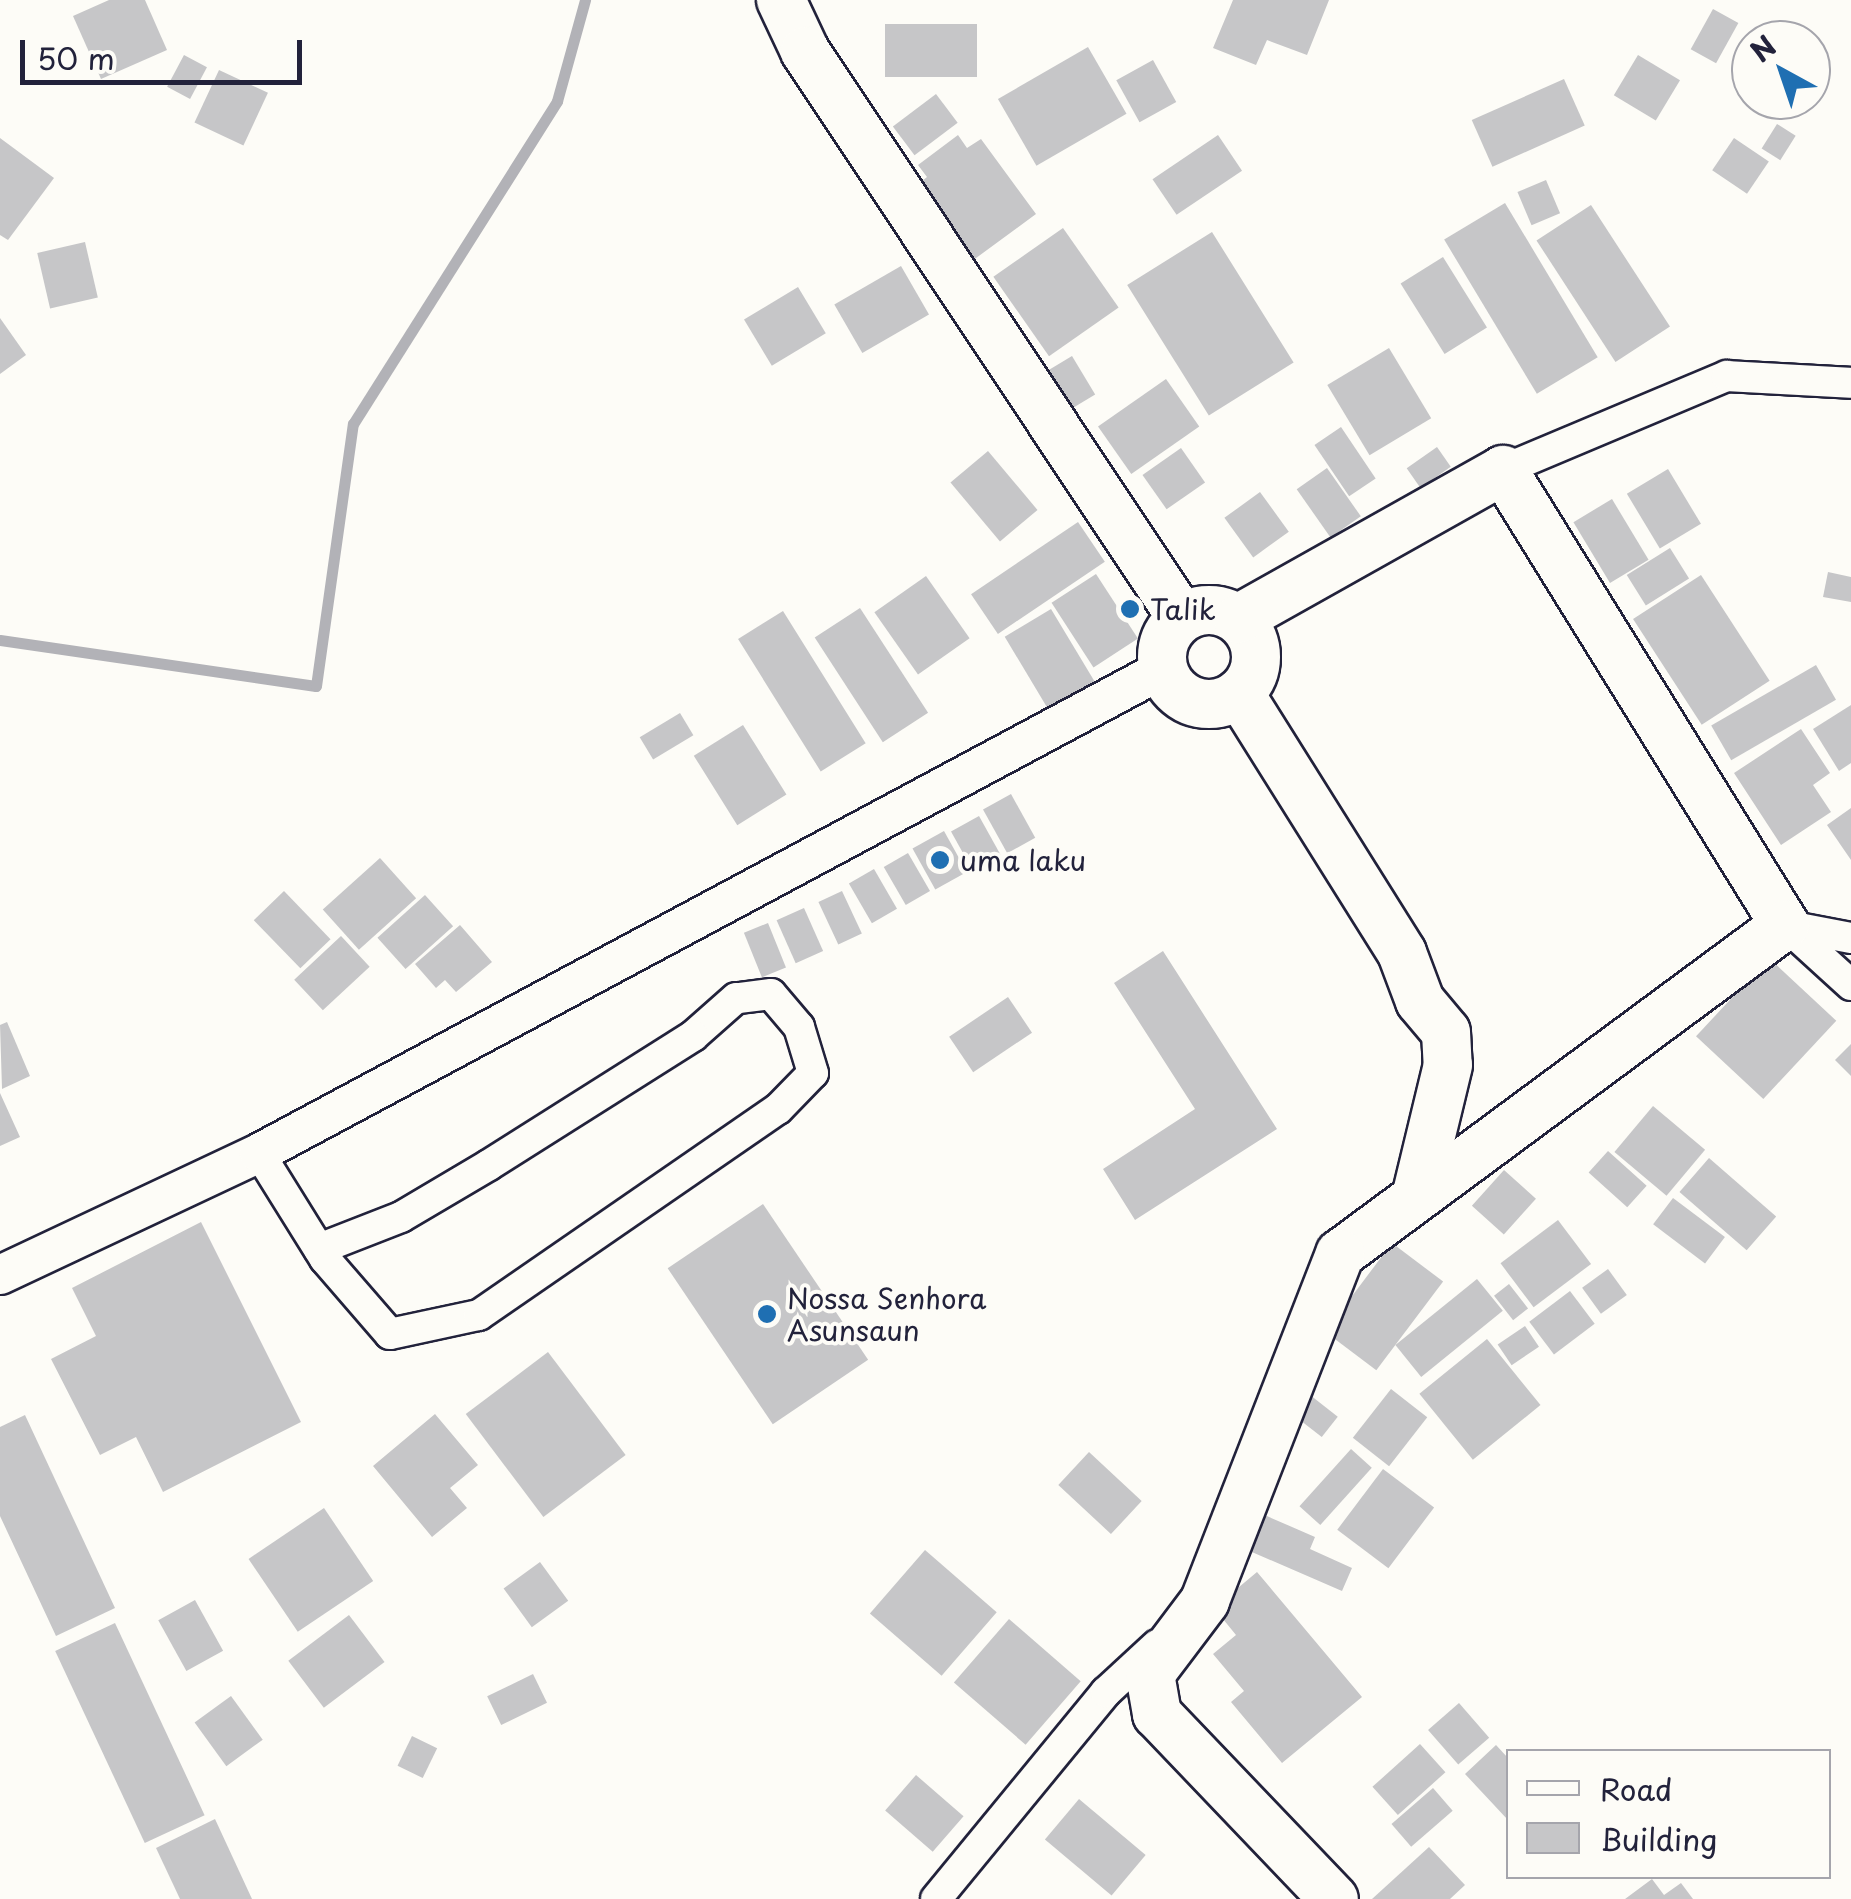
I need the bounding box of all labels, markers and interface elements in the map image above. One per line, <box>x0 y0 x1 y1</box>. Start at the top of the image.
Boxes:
scale bar <box>25 20 308 82</box>
north arrow <box>1731 20 1831 120</box>
text: N <box>1740 25 1785 72</box>
text: 50 m <box>37 35 115 80</box>
place label: Talik <box>1150 592 1216 626</box>
marker: Talik <box>1119 598 1141 620</box>
place label: uma laku <box>960 843 1086 877</box>
marker: uma laku <box>929 849 951 871</box>
place label: Nossa Senhora Asunsaun <box>787 1281 987 1347</box>
marker: Nossa Senhora Asunsaun <box>756 1303 778 1325</box>
legend <box>1506 1749 1831 1879</box>
text: Road <box>1600 1766 1673 1811</box>
text: Building <box>1600 1816 1717 1861</box>

